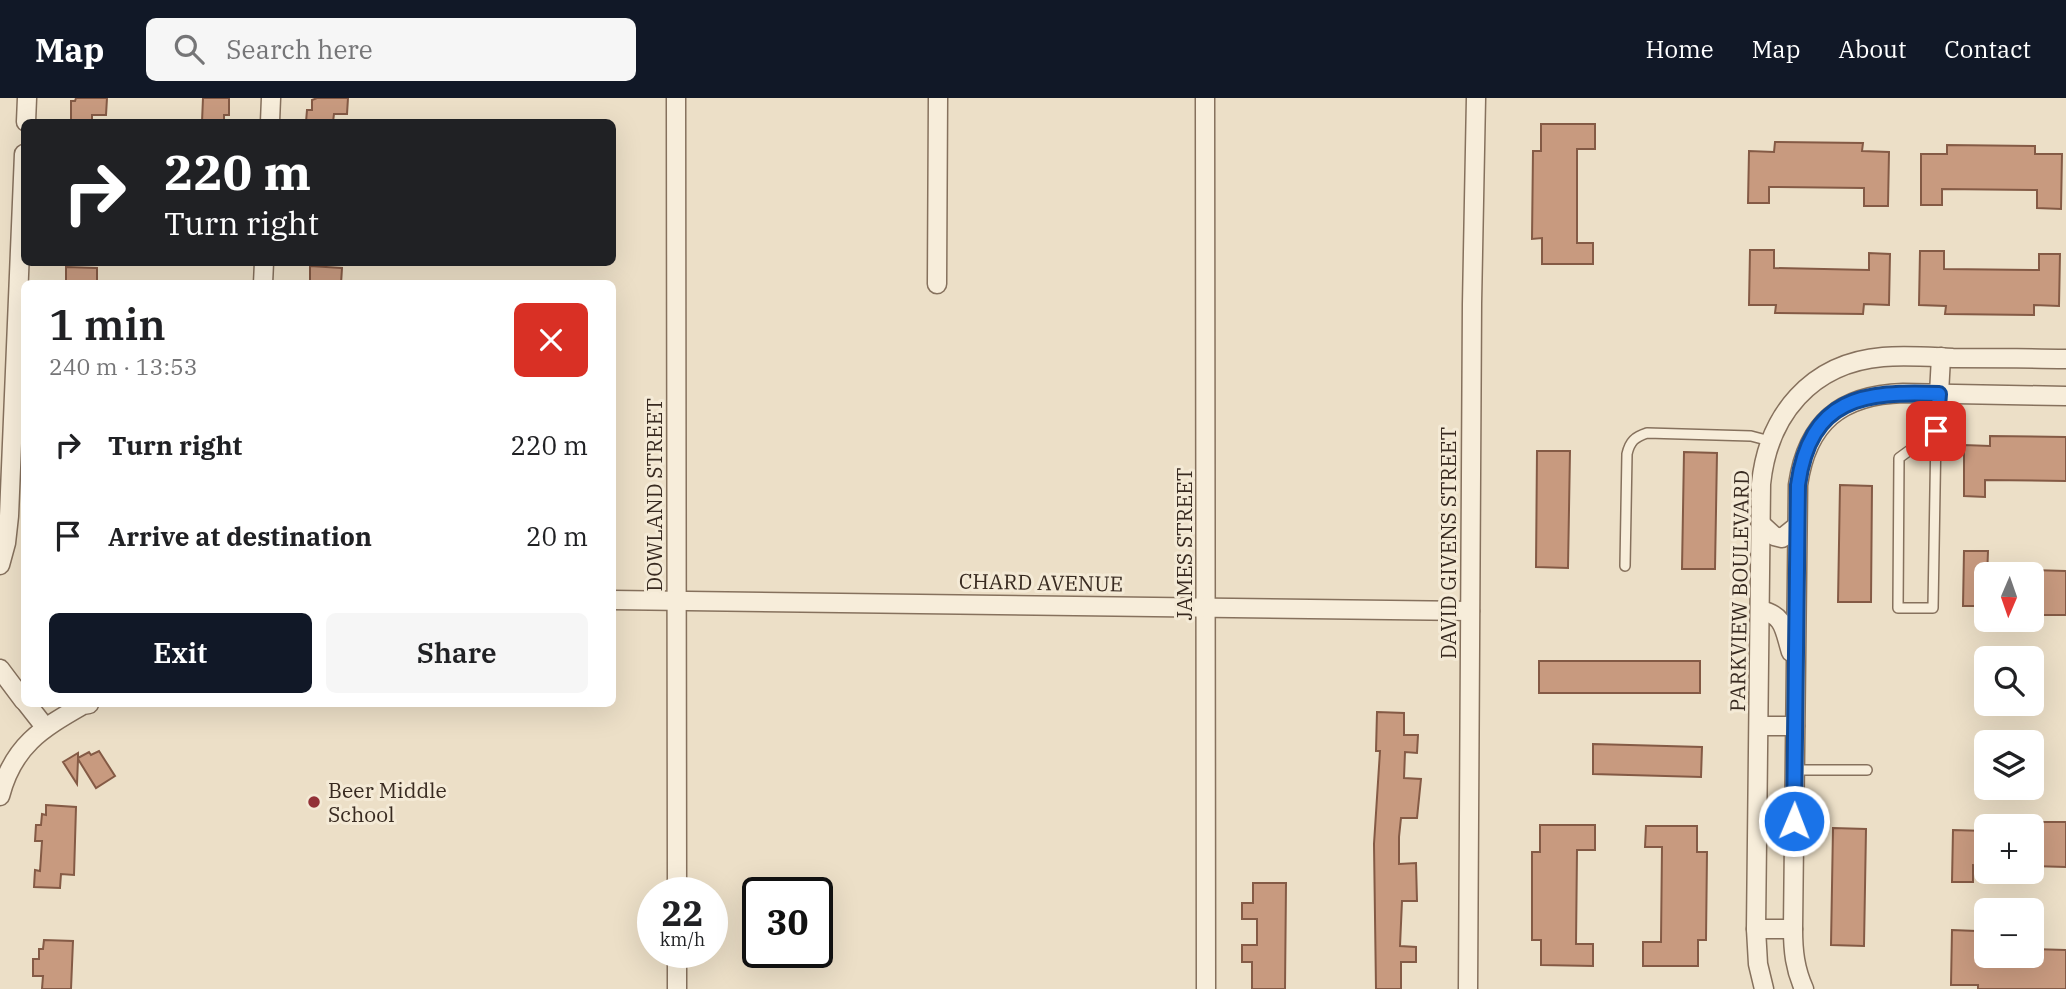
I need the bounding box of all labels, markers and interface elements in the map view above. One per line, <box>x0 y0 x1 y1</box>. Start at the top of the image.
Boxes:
search box <box>146 18 636 81</box>
text: Map <box>35 28 104 71</box>
icon: search <box>170 30 208 68</box>
text: Search here <box>226 32 373 66</box>
text: Home <box>1646 33 1714 65</box>
text: Map <box>1752 33 1800 65</box>
text: About <box>1838 33 1906 65</box>
text: Contact <box>1944 33 2031 65</box>
text: 220 m <box>164 140 311 203</box>
icon: right <box>49 147 140 238</box>
text: Turn right <box>164 202 319 244</box>
text: 1 min <box>49 297 166 352</box>
button: close <box>514 303 588 377</box>
text: 240 m · 13:53 <box>49 351 198 381</box>
street label: DOWLAND STREET <box>640 398 668 592</box>
pin <box>1906 401 1966 461</box>
icon: arrive <box>1917 412 1955 450</box>
icon: right <box>49 426 87 464</box>
street label: DAVID GIVENS STREET <box>1434 427 1462 659</box>
text: Turn right <box>108 428 242 462</box>
text: 220 m <box>510 428 588 462</box>
street label: JAMES STREET <box>1170 468 1198 620</box>
street label: PARKVIEW BOULEVARD <box>1723 470 1755 712</box>
icon: arrive <box>49 517 87 555</box>
text: Arrive at destination <box>108 519 372 553</box>
text: 20 m <box>526 519 588 553</box>
north arrow <box>1974 562 2044 632</box>
map controls <box>1974 562 2044 968</box>
street label: CHARD AVENUE <box>959 567 1123 597</box>
button: Exit <box>49 613 312 693</box>
button: Share <box>326 613 588 693</box>
button: search <box>1974 646 2044 716</box>
button: layers <box>1974 730 2044 800</box>
place label: Beer Middle School <box>328 776 447 828</box>
position arrow <box>1757 784 1831 858</box>
marker: Beer Middle School <box>306 794 322 810</box>
button: + <box>1974 814 2044 884</box>
speed limit sign: 30 <box>742 877 833 968</box>
text: 22 <box>661 890 704 936</box>
button: − <box>1974 898 2044 968</box>
text: km/h <box>660 928 705 951</box>

